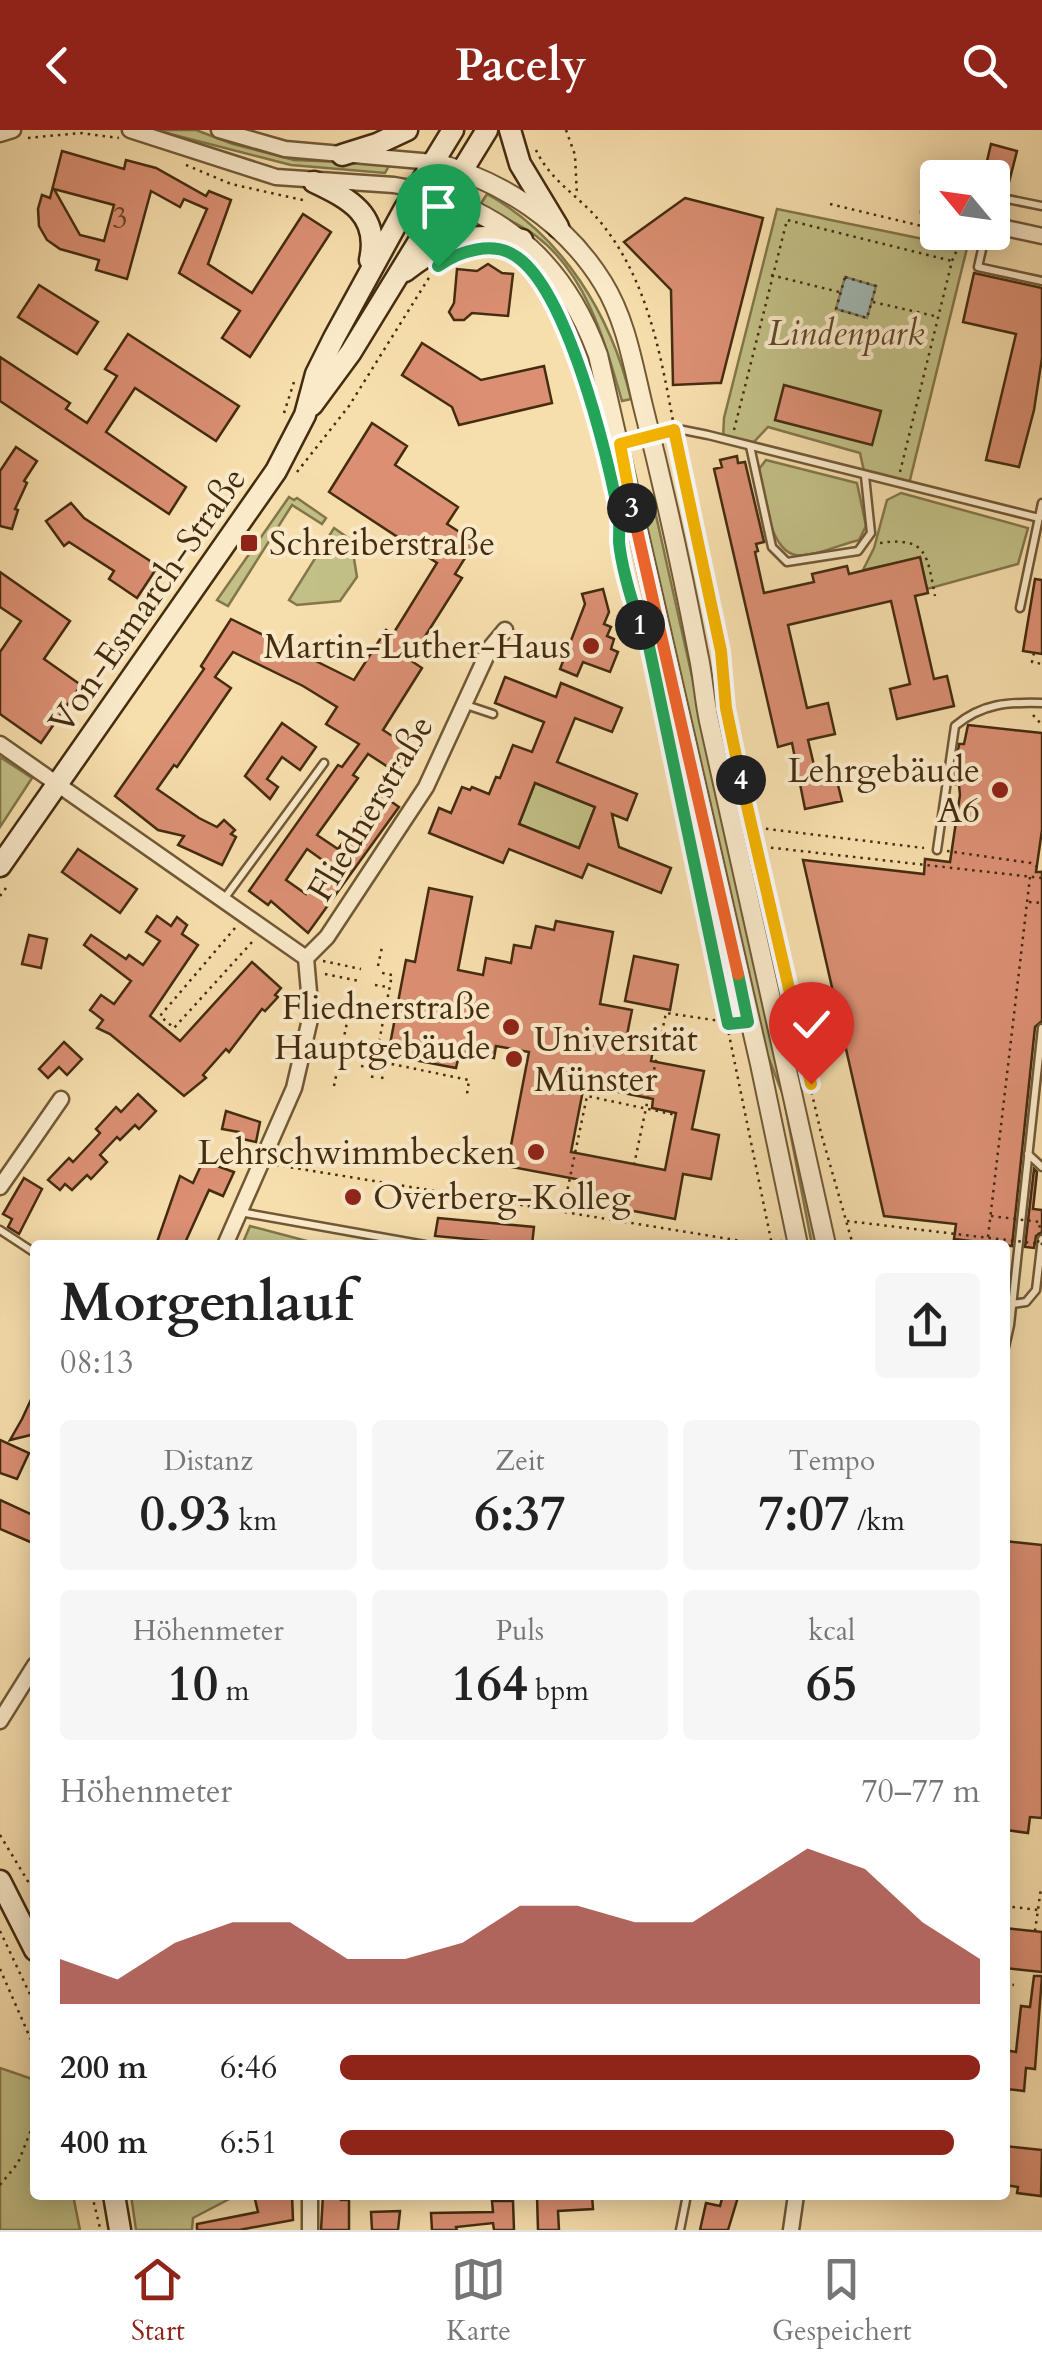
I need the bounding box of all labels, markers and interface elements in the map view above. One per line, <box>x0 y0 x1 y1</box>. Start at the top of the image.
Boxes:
text: Pacely <box>455 35 587 96</box>
icon: back <box>30 38 85 93</box>
icon: search <box>957 38 1012 93</box>
north arrow <box>920 160 1010 250</box>
map controls <box>920 160 1010 250</box>
pin <box>396 164 481 267</box>
icon: arrive <box>411 179 466 234</box>
house number: 3 <box>112 198 128 239</box>
park label: Lindenpark <box>768 310 925 358</box>
street label: Von-Esmarch-Straße <box>38 458 258 743</box>
pin: 3 <box>607 483 657 533</box>
text: 3 <box>625 489 639 527</box>
place label: Schreiberstraße <box>269 520 495 568</box>
marker: Schreiberstraße <box>238 532 260 554</box>
pin: 1 <box>615 600 665 650</box>
text: 1 <box>633 606 647 644</box>
place label: Martin-Luther-Haus <box>264 623 571 671</box>
marker: Martin-Luther-Haus <box>580 635 602 657</box>
street label: Fliednerstraße <box>296 707 445 911</box>
place label: Lehrgebäude A6 <box>788 747 980 835</box>
pin: 4 <box>716 755 766 805</box>
text: 4 <box>734 761 748 799</box>
marker: Lehrgebäude A6 <box>989 779 1011 801</box>
pin <box>769 982 854 1085</box>
place label: Fliednerstraße Hauptgebäude <box>274 984 491 1072</box>
icon: check <box>784 997 839 1052</box>
marker: Fliednerstraße Hauptgebäude <box>500 1016 522 1038</box>
place label: Universität Münster <box>534 1016 698 1104</box>
marker: Universität Münster <box>503 1048 525 1070</box>
place label: Lehrschwimmbecken <box>198 1129 516 1177</box>
marker: Lehrschwimmbecken <box>525 1141 547 1163</box>
place label: Overberg-Kolleg <box>373 1174 631 1222</box>
marker: Overberg-Kolleg <box>342 1186 364 1208</box>
text: Morgenlauf <box>60 1266 353 1340</box>
button: share <box>875 1273 980 1378</box>
text: 08:13 <box>60 1341 134 1385</box>
text: Distanz <box>164 1442 253 1480</box>
text: Zeit <box>495 1442 545 1480</box>
text: Tempo <box>788 1442 875 1480</box>
text: 0.93 <box>140 1480 231 1548</box>
text: 6:37 <box>474 1480 566 1548</box>
text: 7:07 <box>758 1480 850 1548</box>
text: km <box>231 1502 277 1540</box>
text: /km <box>850 1502 905 1540</box>
text: Höhenmeter <box>133 1612 284 1650</box>
text: Puls <box>496 1612 544 1650</box>
text: kcal <box>808 1612 855 1650</box>
text: 10 <box>167 1650 218 1718</box>
text: 164 <box>451 1650 528 1718</box>
text: 65 <box>806 1650 857 1718</box>
text: m <box>218 1672 250 1710</box>
text: bpm <box>528 1672 589 1710</box>
text: Höhenmeter <box>60 1770 232 1814</box>
text: 70–77 m <box>861 1770 980 1814</box>
text: 200 m <box>60 2046 147 2090</box>
text: 6:46 <box>220 2046 277 2090</box>
text: 400 m <box>60 2121 147 2165</box>
text: 6:51 <box>220 2121 277 2165</box>
tab: Start <box>130 2252 185 2350</box>
tab: Karte <box>446 2252 511 2350</box>
tab: Gespeichert <box>772 2252 912 2350</box>

